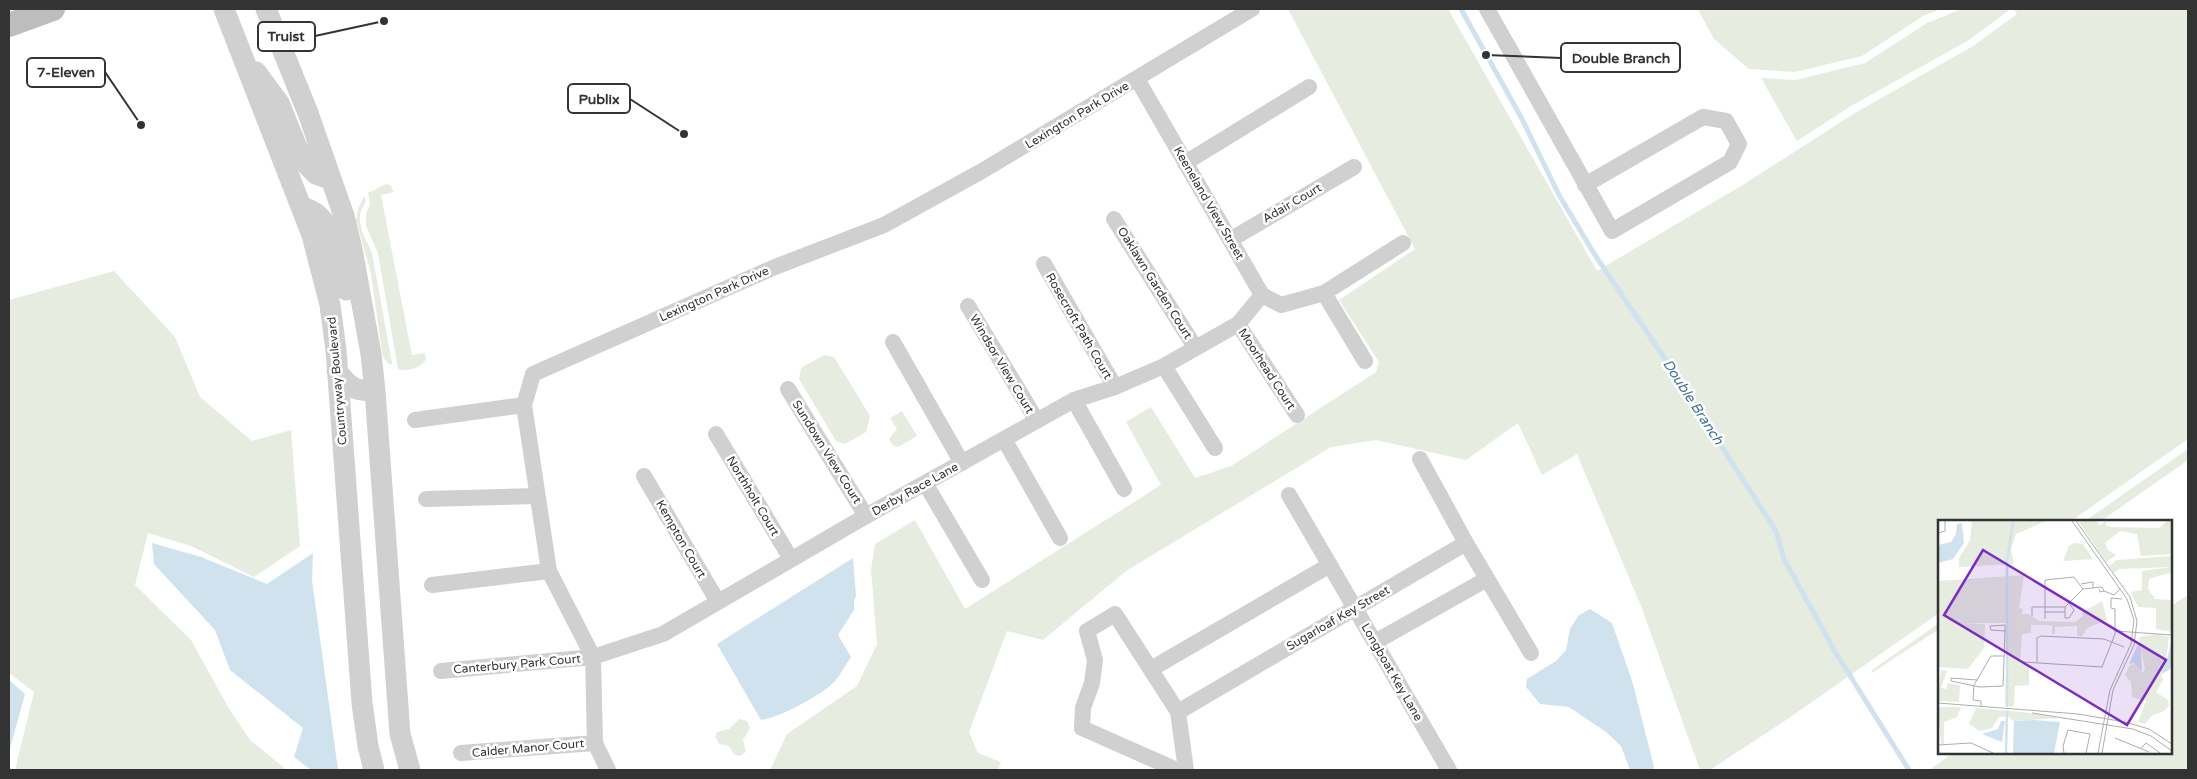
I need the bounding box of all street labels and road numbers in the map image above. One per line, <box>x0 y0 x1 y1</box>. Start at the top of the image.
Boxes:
street label: Lexington Park Drive <box>1023 78 1132 152</box>
street label: Keeneland View Street <box>1171 144 1247 262</box>
street label: Adair Court <box>1260 180 1324 226</box>
street label: Oaklawn Garden Court <box>1115 224 1195 342</box>
street label: Lexington Park Drive <box>657 263 771 325</box>
street label: Rosecroft Path Court <box>1043 271 1115 382</box>
street label: Windsor View Court <box>967 312 1037 416</box>
street label: Countryway Boulevard <box>324 316 350 446</box>
street label: Moorhead Court <box>1236 326 1299 413</box>
street label: Sundown View Court <box>790 398 865 507</box>
street label: Northholt Court <box>724 454 783 539</box>
street label: Derby Race Lane <box>869 459 961 519</box>
street label: Kempton Court <box>653 498 709 581</box>
street label: Sugarloaf Key Street <box>1284 583 1392 653</box>
street label: Longboat Key Lane <box>1358 621 1426 723</box>
street label: Canterbury Park Court <box>453 651 582 677</box>
street label: Calder Manor Court <box>471 736 585 760</box>

